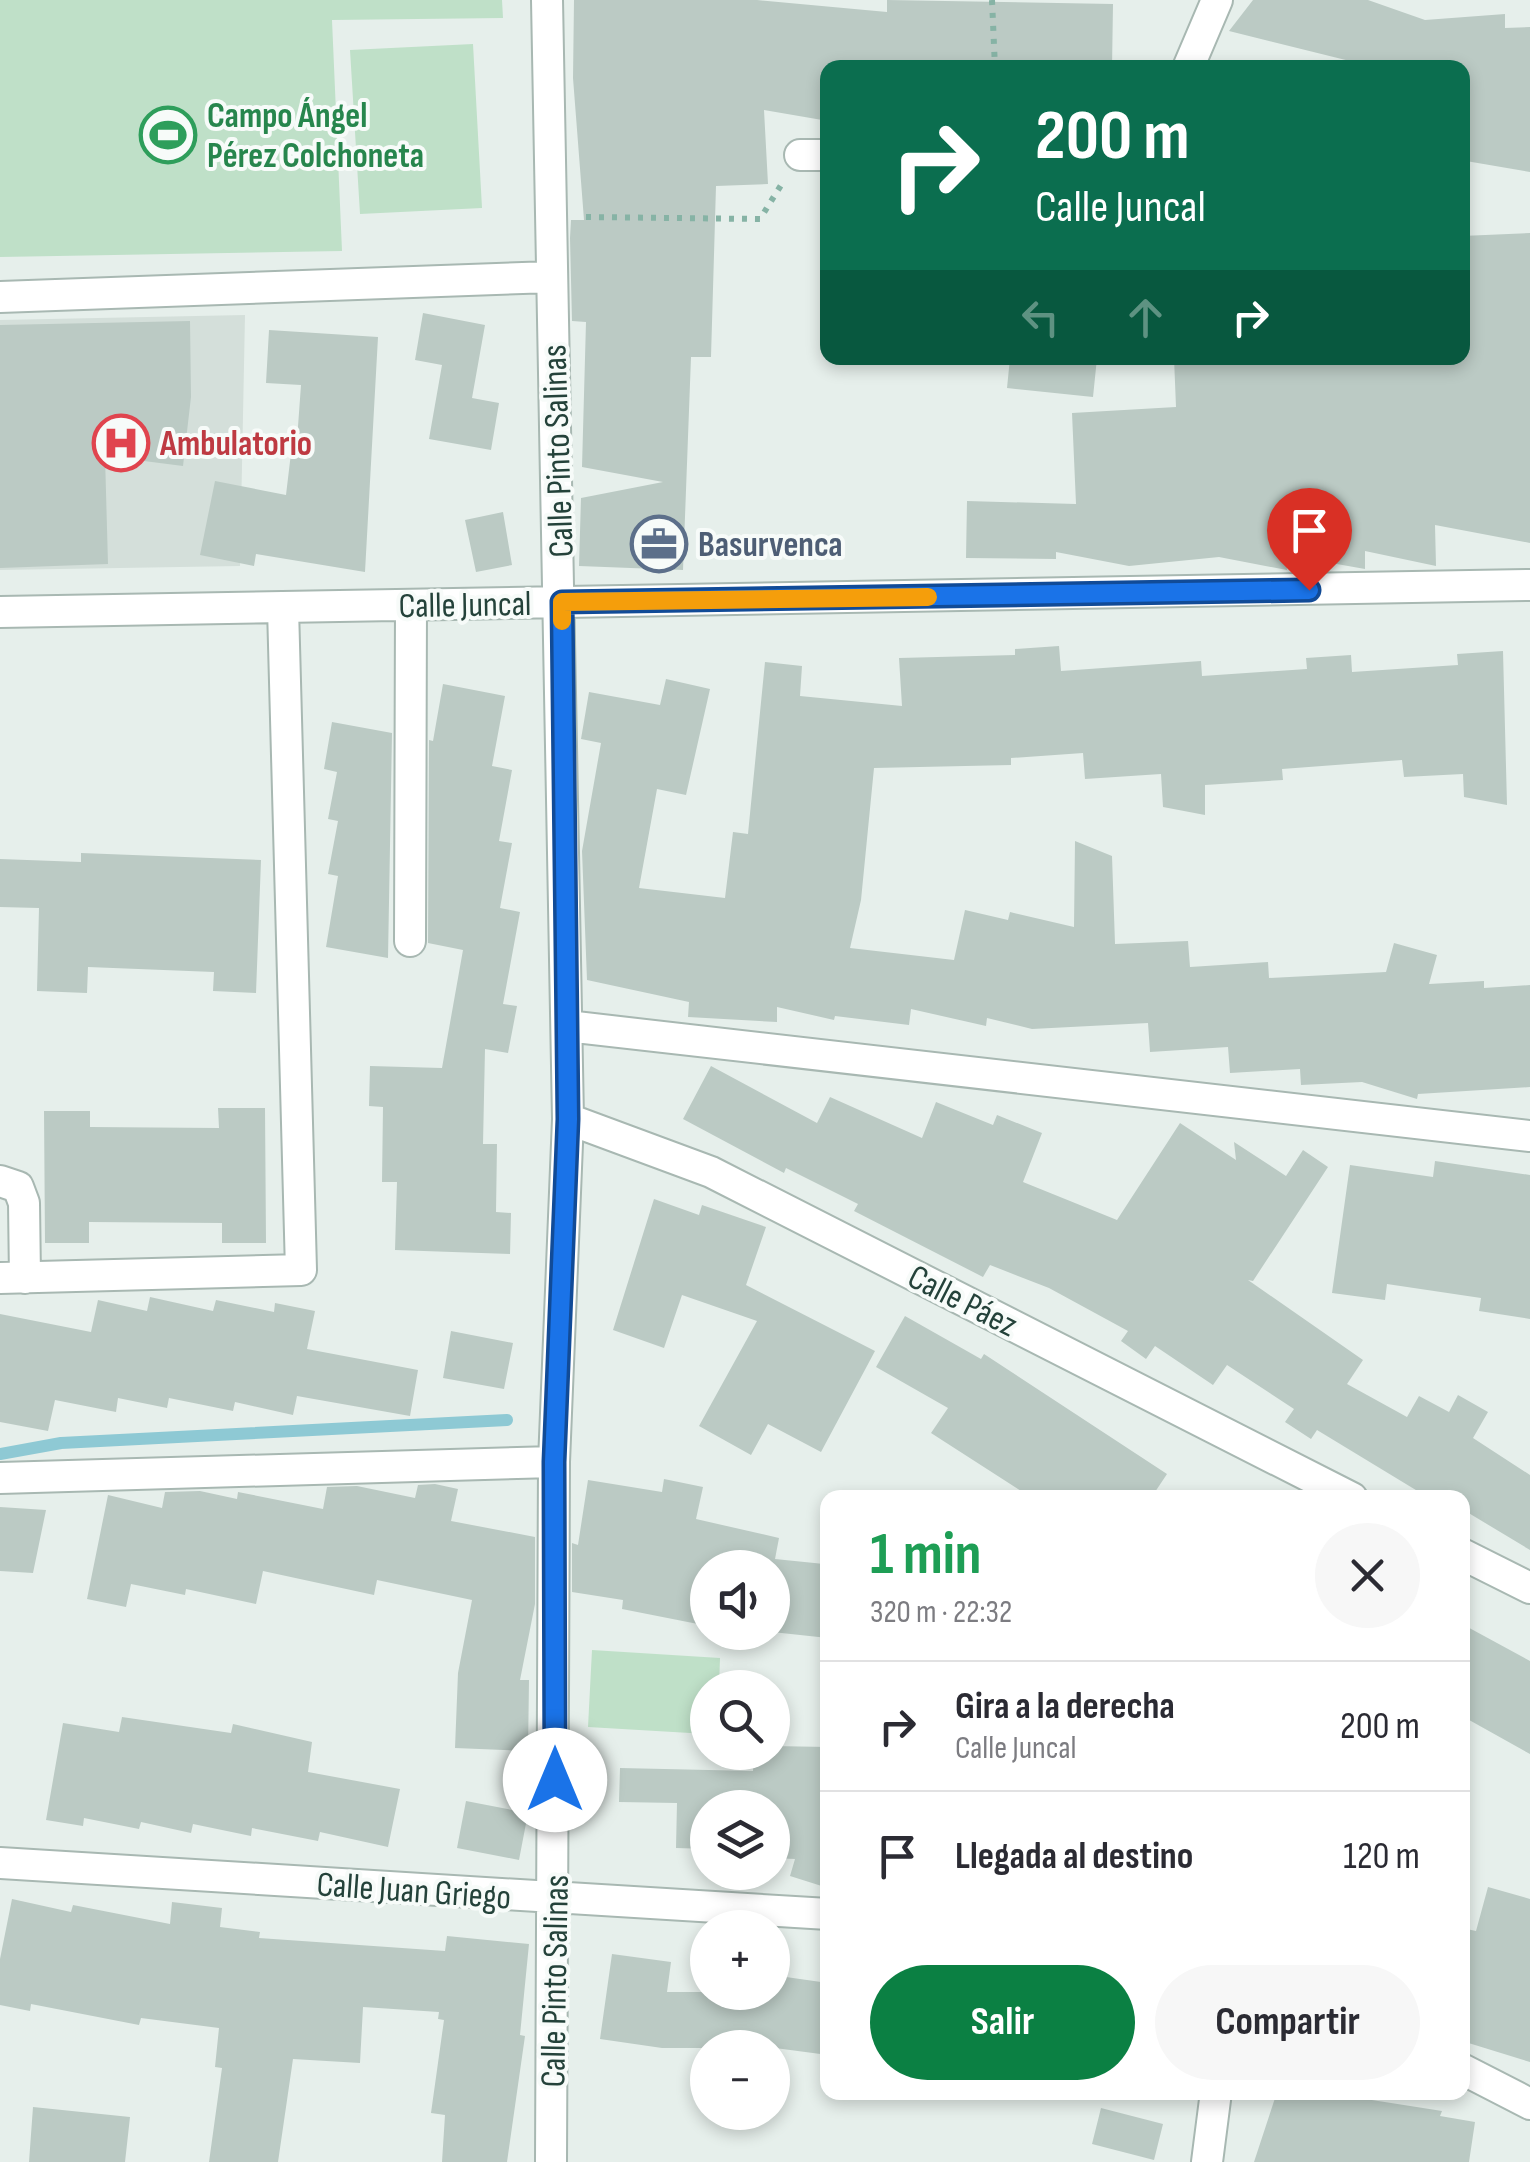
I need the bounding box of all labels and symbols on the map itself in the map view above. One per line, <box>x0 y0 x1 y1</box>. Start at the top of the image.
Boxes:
place label: Campo Ángel Pérez Colchoneta <box>207 95 424 178</box>
sports icon: Campo Ángel Pérez Colchoneta <box>138 105 198 165</box>
street label: Calle Pinto Salinas <box>533 344 584 558</box>
hospital icon: Ambulatorio <box>91 413 151 473</box>
place label: Ambulatorio <box>159 423 312 466</box>
pin <box>1267 488 1352 591</box>
office icon: Basurvenca <box>629 514 689 574</box>
place label: Basurvenca <box>698 524 843 567</box>
street label: Calle Juncal <box>398 583 532 628</box>
street label: Calle Páez <box>900 1256 1024 1347</box>
position arrow <box>503 1728 607 1832</box>
street label: Calle Juan Griego <box>315 1863 513 1920</box>
street label: Calle Pinto Salinas <box>532 1874 579 2088</box>

